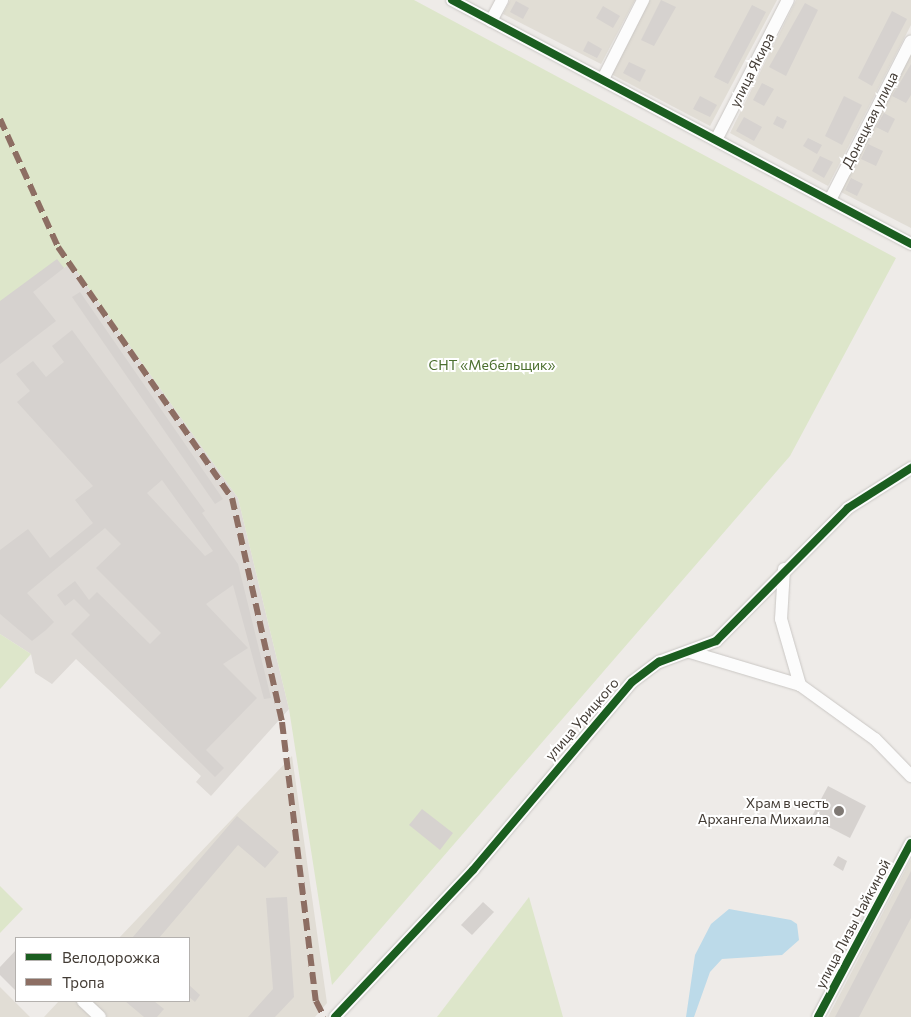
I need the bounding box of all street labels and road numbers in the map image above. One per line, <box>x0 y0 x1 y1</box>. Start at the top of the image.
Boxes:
street label: улица Якира <box>726 30 778 110</box>
street label: Донецкая улица <box>838 69 902 171</box>
street label: улица Урицкого <box>542 674 622 764</box>
street label: улица Лизы Чайкиной <box>812 857 894 991</box>

